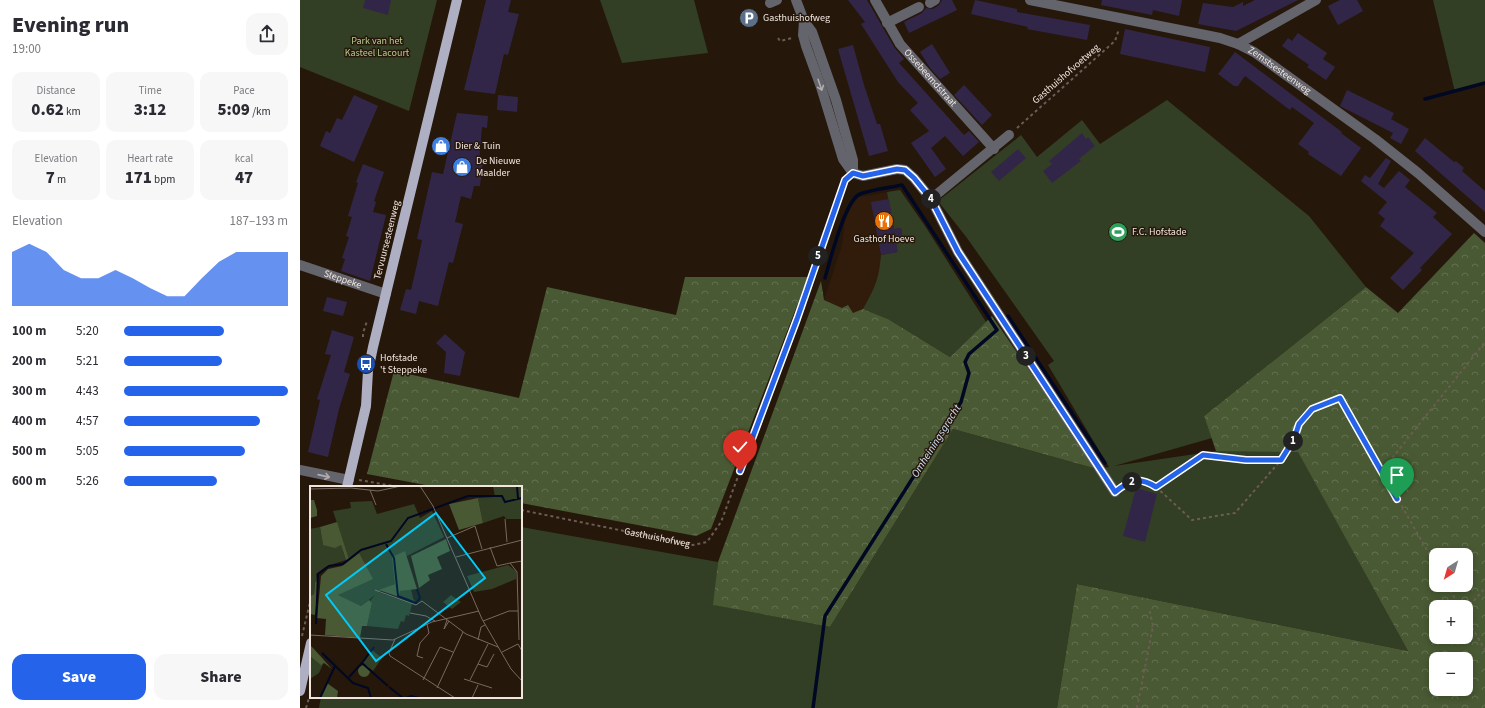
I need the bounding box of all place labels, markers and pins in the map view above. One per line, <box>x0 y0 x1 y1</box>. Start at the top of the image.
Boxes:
parking icon: Gasthuishofweg <box>738 7 760 29</box>
place label: Gasthuishofweg <box>763 11 830 25</box>
shop icon: Dier & Tuin <box>430 135 452 157</box>
place label: Dier & Tuin <box>455 139 500 153</box>
place label: De Nieuwe Maalder <box>476 154 521 180</box>
shop icon: De Nieuwe Maalder <box>451 156 473 178</box>
pin: 4 <box>921 189 941 209</box>
restaurant icon: Gasthof Hoeve <box>873 210 895 232</box>
sports icon: F.C. Hofstade <box>1107 221 1129 243</box>
place label: F.C. Hofstade <box>1132 225 1186 239</box>
place label: Gasthof Hoeve <box>854 232 914 246</box>
pin: 5 <box>808 246 828 266</box>
pin: 3 <box>1016 346 1036 366</box>
place label: Hofstade 't Steppeke <box>380 351 427 377</box>
bus stop icon: Hofstade 't Steppeke <box>355 353 377 375</box>
pin <box>723 430 757 471</box>
pin: 1 <box>1283 431 1303 451</box>
pin <box>1380 458 1414 499</box>
pin: 2 <box>1122 472 1142 492</box>

